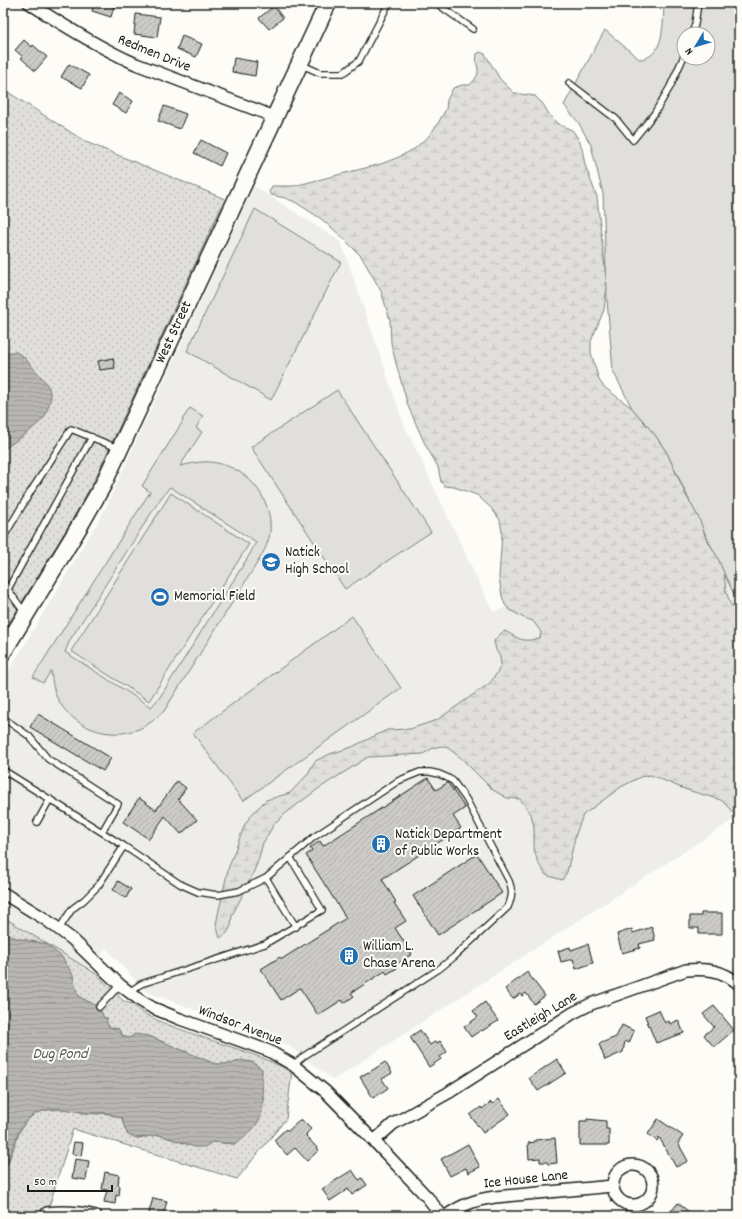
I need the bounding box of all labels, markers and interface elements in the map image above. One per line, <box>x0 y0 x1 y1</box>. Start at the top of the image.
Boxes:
north arrow <box>676 26 716 66</box>
street label: Redmen Drive <box>114 29 194 79</box>
text: N <box>681 43 698 58</box>
street label: West Street <box>150 297 199 368</box>
place label: Natick High School <box>285 542 349 581</box>
school or university icon: Natick High School <box>260 551 282 573</box>
sports icon: Memorial Field <box>149 586 171 608</box>
place label: Memorial Field <box>174 586 255 608</box>
place label: Natick Department of Public Works <box>395 824 503 863</box>
building icon: Natick Department of Public Works <box>370 833 392 855</box>
place label: William L. Chase Arena <box>363 936 436 975</box>
building icon: William L. Chase Arena <box>338 945 360 967</box>
street label: Eastleigh Lane <box>500 986 582 1048</box>
street label: Windsor Avenue <box>195 1000 286 1052</box>
water label: Dug Pond <box>32 1043 90 1066</box>
street label: Ice House Lane <box>483 1165 570 1195</box>
scale bar <box>28 1167 112 1193</box>
text: 50 m <box>34 1174 57 1191</box>

